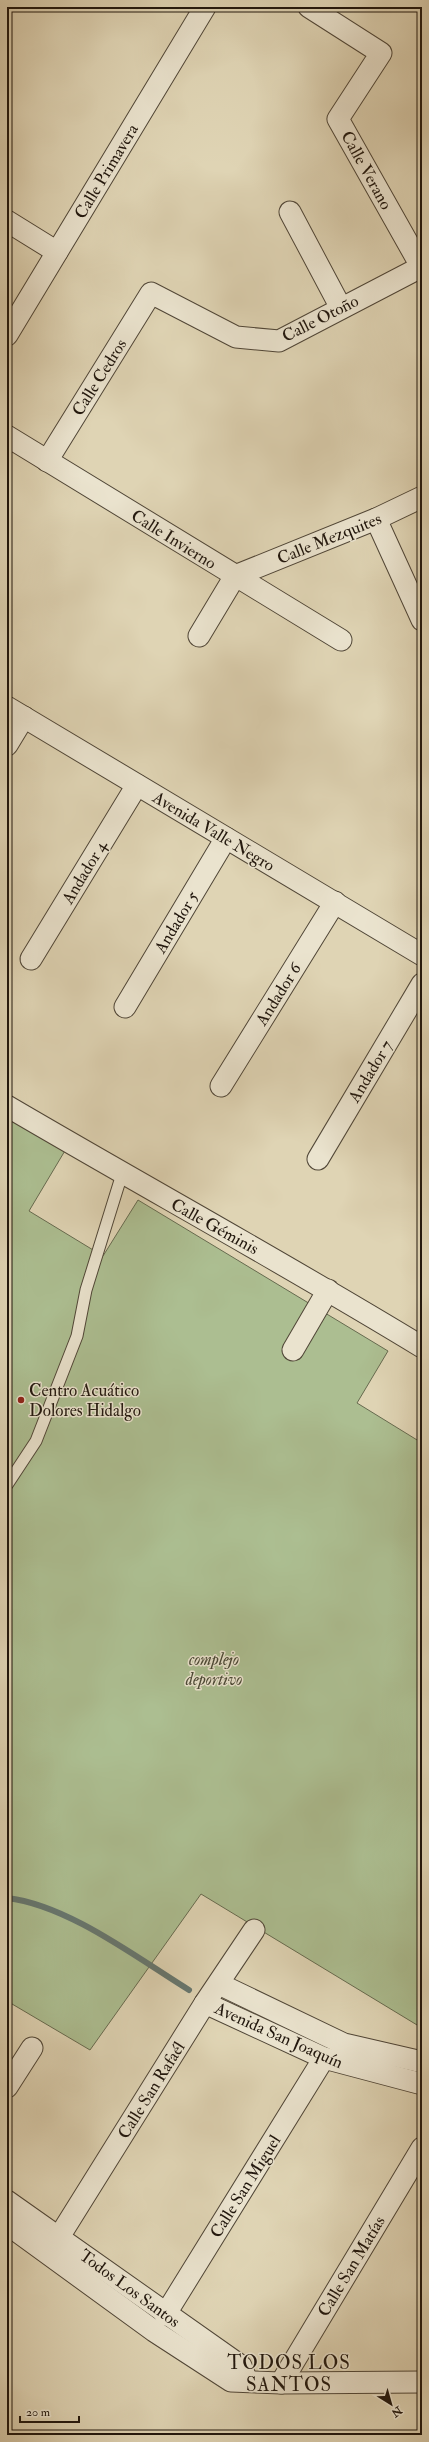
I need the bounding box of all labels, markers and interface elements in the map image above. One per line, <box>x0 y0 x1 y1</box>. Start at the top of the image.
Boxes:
street label: Calle Primavera <box>70 119 143 222</box>
street label: Calle Verano <box>336 127 397 213</box>
street label: Calle Otoño <box>278 290 362 347</box>
street label: Calle Cedros <box>67 335 131 420</box>
street label: Calle Invierno <box>127 505 220 574</box>
street label: Calle Mezquites <box>274 508 385 569</box>
street label: Avenida Valle Negro <box>148 786 279 876</box>
street label: Andador 4 <box>57 836 112 909</box>
street label: Andador 5 <box>149 887 203 958</box>
street label: Andador 6 <box>250 958 307 1030</box>
street label: Andador 7 <box>343 1036 397 1107</box>
street label: Calle Géminis <box>167 1194 262 1259</box>
place label: Centro Acuático Dolores Hidalgo <box>29 1380 141 1421</box>
marker: Centro Acuático Dolores Hidalgo <box>16 1395 26 1405</box>
park label: complejo deportivo <box>185 1649 242 1690</box>
street label: Avenida San Joaquín <box>210 1997 346 2074</box>
street label: Calle San Rafaél <box>113 2037 190 2143</box>
street label: Calle San Miguel <box>205 2130 286 2242</box>
street label: Calle San Matías <box>313 2212 390 2320</box>
street label: Todos Los Santos <box>75 2245 184 2332</box>
district label: TODOS LOS SANTOS <box>227 2351 351 2397</box>
north arrow <box>371 2384 411 2424</box>
scale bar <box>20 2398 79 2424</box>
text: N <box>388 2403 405 2420</box>
text: 20 m <box>26 2405 51 2420</box>

